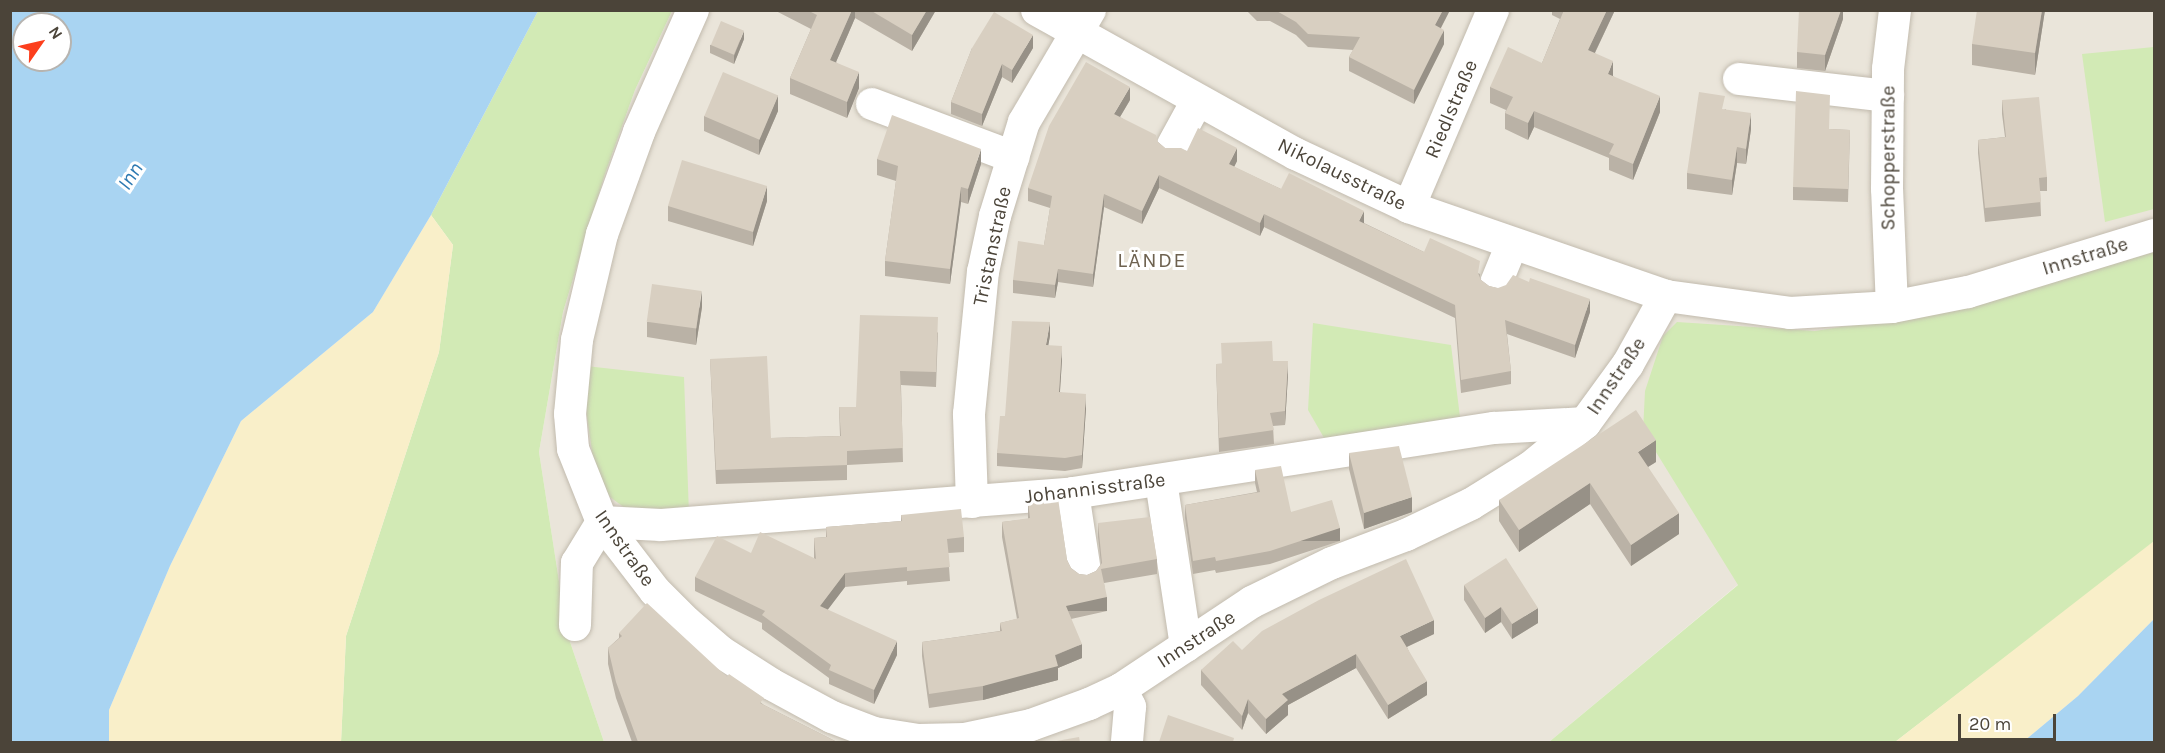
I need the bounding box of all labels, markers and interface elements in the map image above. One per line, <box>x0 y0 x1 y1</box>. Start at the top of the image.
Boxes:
north arrow <box>12 12 72 72</box>
text: N <box>45 23 67 43</box>
street label: Riedlstraße <box>1419 56 1483 162</box>
street label: Schopperstraße <box>1876 85 1900 231</box>
street label: Nikolausstraße <box>1274 133 1410 215</box>
water label: Inn <box>112 157 148 195</box>
street label: Tristanstraße <box>968 184 1016 308</box>
street label: Innstraße <box>2039 232 2131 280</box>
district label: LÄNDE <box>1117 247 1187 273</box>
street label: Innstraße <box>1581 333 1651 419</box>
street label: Johannisstraße <box>1023 467 1167 509</box>
street label: Innstraße <box>590 505 660 591</box>
street label: Innstraße <box>1152 605 1240 673</box>
scale bar <box>1961 702 2058 740</box>
text: 20 m <box>1969 713 2011 735</box>

